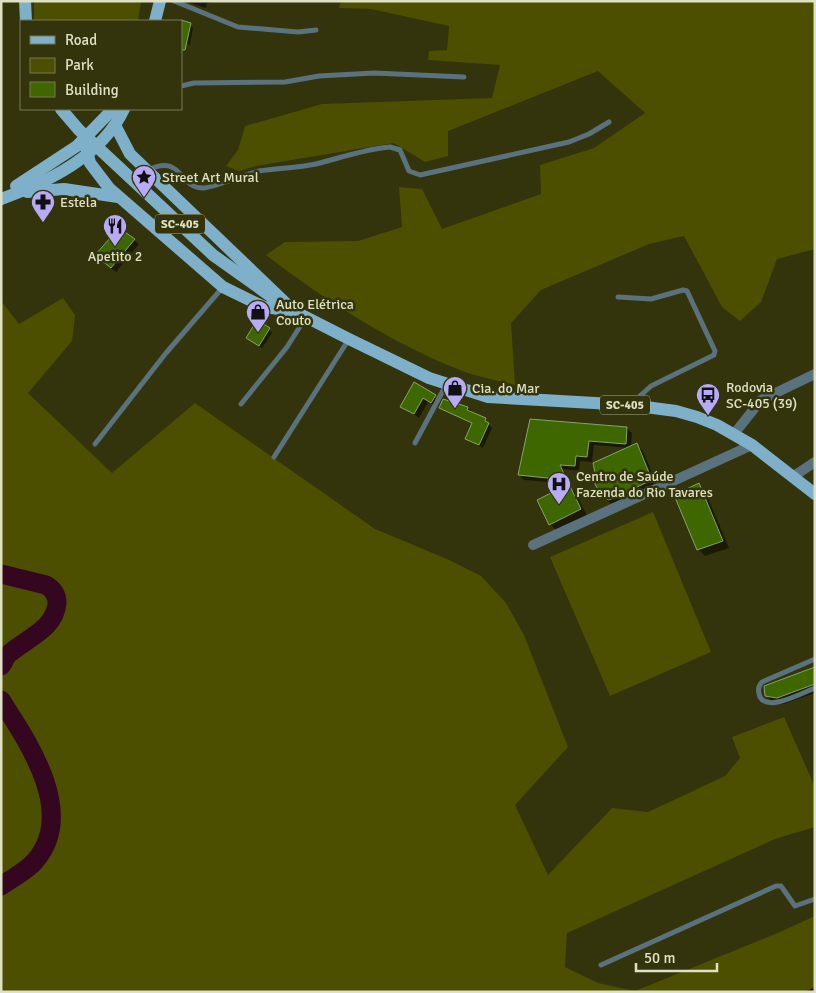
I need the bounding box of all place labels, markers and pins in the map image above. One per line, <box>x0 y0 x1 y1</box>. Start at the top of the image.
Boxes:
place icon: Street Art Mural <box>131 164 157 198</box>
place label: Street Art Mural <box>162 169 259 186</box>
pharmacy icon: Estela <box>30 189 56 223</box>
place label: Estela <box>60 194 97 211</box>
restaurant icon: Apetito 2 <box>102 213 128 247</box>
place label: Apetito 2 <box>88 248 142 265</box>
place label: Auto Elétrica Couto <box>276 296 354 329</box>
shop icon: Auto Elétrica Couto <box>245 299 271 333</box>
shop icon: Cia. do Mar <box>442 375 468 409</box>
place label: Rodovia SC-405 (39) <box>726 379 797 412</box>
place label: Cia. do Mar <box>472 380 540 397</box>
bus stop icon: Rodovia SC-405 (39) <box>695 382 721 416</box>
place label: Centro de Saúde Fazenda do Rio Tavares <box>576 468 713 501</box>
hospital icon: Centro de Saúde Fazenda do Rio Tavares <box>546 471 572 505</box>

